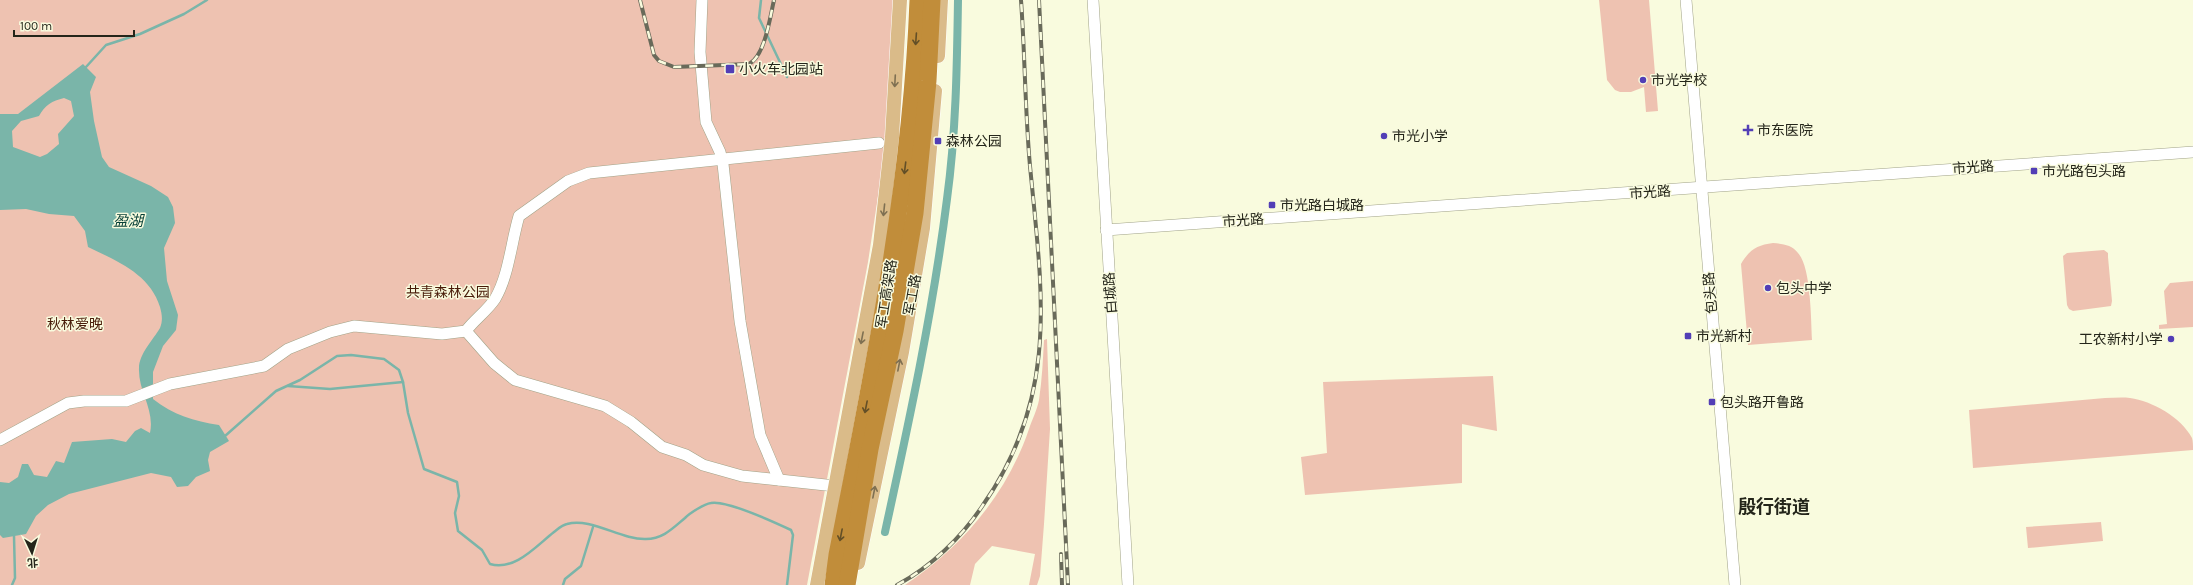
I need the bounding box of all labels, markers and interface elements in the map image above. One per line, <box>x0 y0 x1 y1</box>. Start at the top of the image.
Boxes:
scale bar <box>14 12 134 38</box>
text: 100 m <box>20 19 52 33</box>
one-way arrow <box>913 32 920 45</box>
place label: 小火车北园站 <box>739 61 823 78</box>
marker: 小火车北园站 <box>724 63 736 75</box>
place label: 市光学校 <box>1651 72 1707 89</box>
one-way arrow <box>891 74 898 87</box>
marker: 市光学校 <box>1638 75 1648 85</box>
place label: 市东医院 <box>1757 122 1813 139</box>
marker: 市东医院 <box>1742 124 1754 136</box>
place label: 市光小学 <box>1392 128 1448 145</box>
marker: 市光小学 <box>1379 131 1389 141</box>
place label: 森林公园 <box>946 133 1002 150</box>
marker: 森林公园 <box>933 136 943 146</box>
street label: 市光路 <box>1951 158 1995 177</box>
one-way arrow <box>901 161 909 174</box>
place label: 市光路包头路 <box>2042 163 2126 180</box>
marker: 市光路包头路 <box>2029 166 2039 176</box>
street label: 市光路 <box>1628 183 1672 202</box>
place label: 市光路白城路 <box>1280 197 1364 214</box>
marker: 市光路白城路 <box>1267 200 1277 210</box>
one-way arrow <box>880 203 888 216</box>
street label: 市光路 <box>1221 211 1265 230</box>
water label: 盈湖 <box>113 212 145 230</box>
street label: 军工高架路 <box>873 258 900 330</box>
street label: 白城路 <box>1101 271 1120 315</box>
street label: 包头路 <box>1700 271 1721 315</box>
street label: 军工路 <box>900 273 925 317</box>
place label: 包头中学 <box>1776 280 1832 297</box>
marker: 包头中学 <box>1763 283 1773 293</box>
park label: 共青森林公园 <box>406 284 490 301</box>
park label: 秋林爱晚 <box>47 316 103 333</box>
place label: 市光新村 <box>1696 328 1752 345</box>
one-way arrow <box>858 331 866 344</box>
marker: 市光新村 <box>1683 331 1693 341</box>
place label: 工农新村小学 <box>2079 331 2163 348</box>
marker: 工农新村小学 <box>2166 334 2176 344</box>
one-way arrow <box>896 359 904 372</box>
place label: 包头路开鲁路 <box>1720 394 1804 411</box>
marker: 包头路开鲁路 <box>1707 397 1717 407</box>
one-way arrow <box>862 400 870 413</box>
one-way arrow <box>870 486 878 499</box>
district label: 殷行街道 <box>1738 496 1810 518</box>
one-way arrow <box>836 528 844 541</box>
north arrow <box>12 533 52 573</box>
text: 北 <box>27 556 39 569</box>

